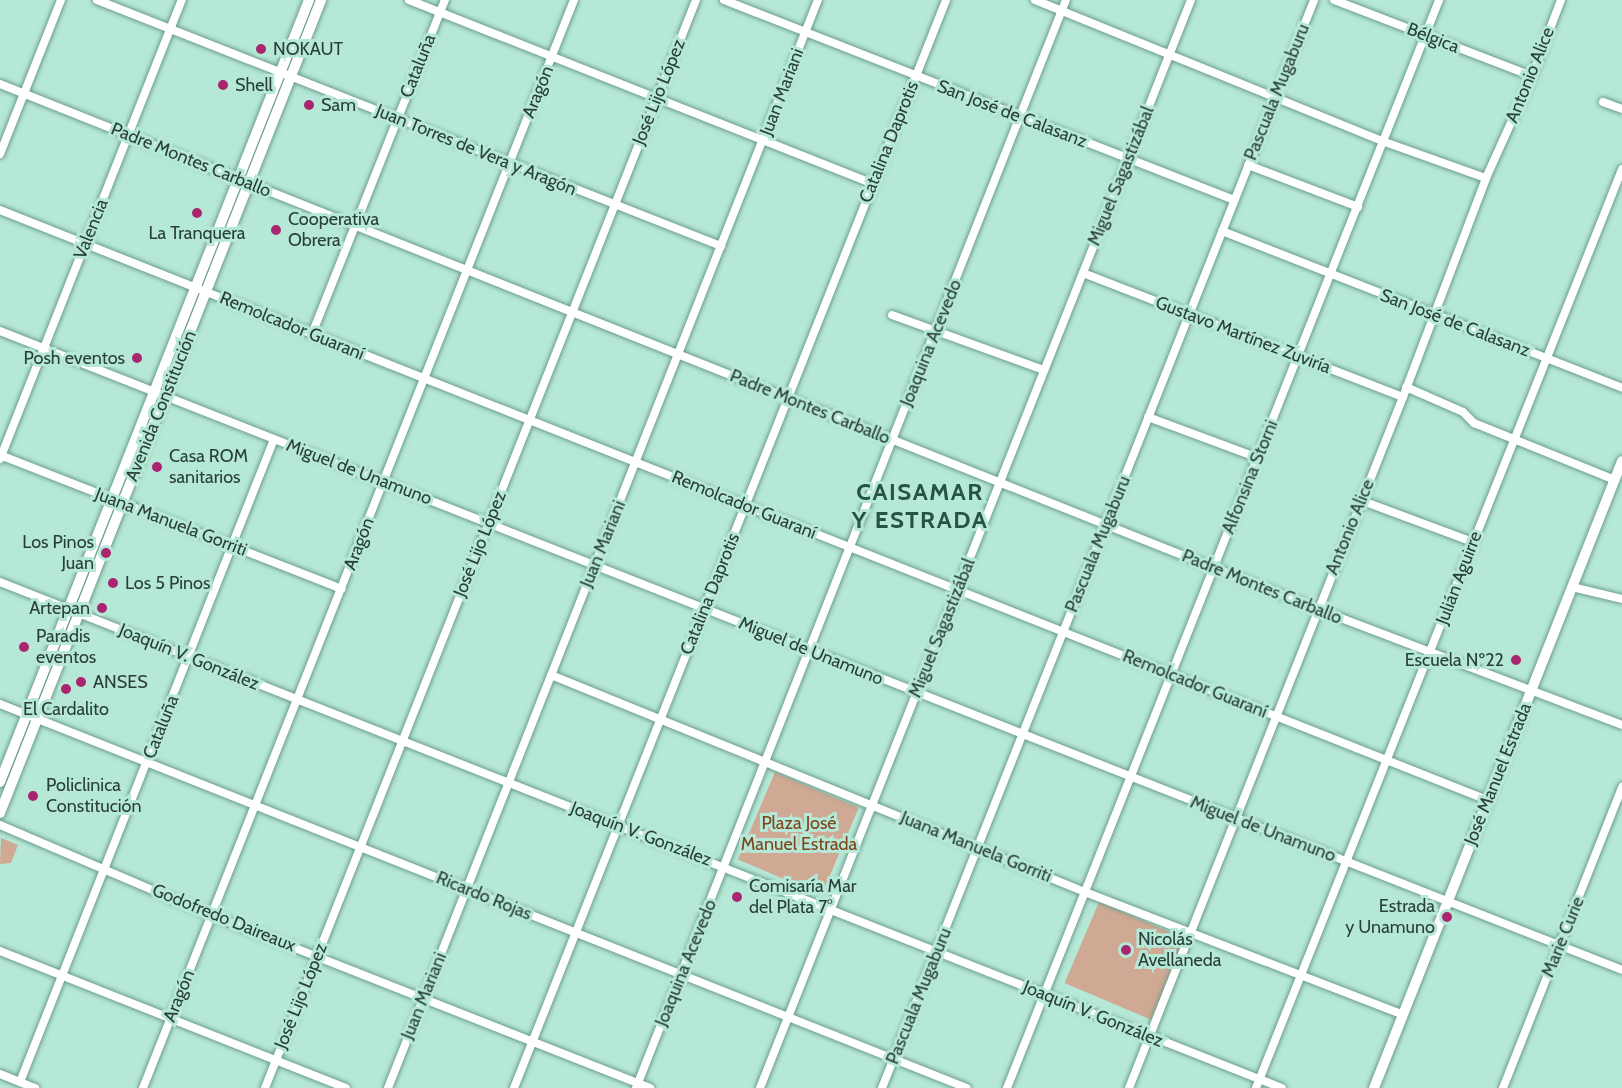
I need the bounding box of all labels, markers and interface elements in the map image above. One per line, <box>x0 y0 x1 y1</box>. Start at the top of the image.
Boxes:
street label: Bélgica <box>1404 18 1462 58</box>
street label: Pascuala Mugaburu <box>1240 21 1314 163</box>
street label: Antonio Alice <box>1501 24 1559 126</box>
street label: Cataluña <box>396 31 440 101</box>
street label: José Lijo López <box>628 36 690 148</box>
place label: NOKAUT <box>273 38 343 60</box>
marker: NOKAUT <box>254 42 268 56</box>
street label: Juan Mariani <box>755 45 809 139</box>
street label: Aragón <box>518 63 558 121</box>
place label: Shell <box>235 74 273 96</box>
street label: San José de Calasanz <box>934 75 1090 153</box>
marker: Shell <box>216 78 230 92</box>
street label: Catalina Daprotis <box>855 78 923 206</box>
place label: Sam <box>321 94 356 116</box>
marker: Sam <box>302 98 316 112</box>
street label: Juan Torres de Vera y Aragón <box>373 100 579 200</box>
street label: Miguel Sagastizábal <box>1083 103 1159 249</box>
street label: Padre Montes Carballo <box>108 118 274 202</box>
street label: Valencia <box>69 196 113 262</box>
marker: La Tranquera <box>190 206 204 220</box>
place label: Cooperativa Obrera <box>288 209 379 252</box>
place label: La Tranquera <box>149 222 245 244</box>
marker: Cooperativa Obrera <box>269 223 283 237</box>
street label: Joaquina Acevedo <box>896 276 966 410</box>
street label: San José de Calasanz <box>1377 284 1533 362</box>
street label: Remolcador Guaraní <box>216 287 368 365</box>
street label: Gustavo Martínez Zuviría <box>1152 292 1334 378</box>
street label: Avenida Constitución <box>121 328 201 484</box>
place label: Posh eventos <box>23 347 125 369</box>
marker: Posh eventos <box>130 351 144 365</box>
street label: Padre Montes Carballo <box>727 365 893 449</box>
street label: Alfonsina Storni <box>1217 417 1283 537</box>
street label: Miguel de Unamuno <box>283 434 435 510</box>
place label: Casa ROM sanitarios <box>169 446 248 488</box>
marker: Casa ROM sanitarios <box>150 460 164 474</box>
street label: Remolcador Guaraní <box>668 466 820 544</box>
street label: Pascuala Mugaburu <box>1061 473 1135 615</box>
street label: Antonio Alice <box>1321 476 1379 578</box>
district label: CAISAMAR Y ESTRADA <box>852 478 988 534</box>
street label: Juana Manuela Gorriti <box>92 483 250 561</box>
street label: José Lijo López <box>449 488 511 600</box>
street label: Juan Mariani <box>576 497 630 591</box>
street label: Aragón <box>339 515 379 573</box>
street label: Julián Aguirre <box>1431 528 1487 628</box>
street label: Catalina Daprotis <box>676 530 744 658</box>
place label: Los Pinos Juan <box>22 532 94 574</box>
street label: Padre Montes Carballo <box>1179 545 1345 629</box>
marker: Los Pinos Juan <box>99 546 113 560</box>
street label: Miguel Sagastizábal <box>904 555 980 701</box>
place label: Los 5 Pinos <box>125 572 210 594</box>
marker: Los 5 Pinos <box>106 576 120 590</box>
place label: Artepan <box>29 597 90 619</box>
marker: Artepan <box>95 601 109 615</box>
street label: Miguel de Unamuno <box>736 612 886 690</box>
street label: Joaquín V. González <box>116 619 262 695</box>
place label: Paradis eventos <box>36 626 96 668</box>
marker: Paradis eventos <box>17 640 31 654</box>
street label: Remolcador Guaraní <box>1119 645 1271 723</box>
place label: Escuela Nº22 <box>1405 649 1504 671</box>
marker: Escuela Nº22 <box>1509 653 1523 667</box>
place label: ANSES <box>93 671 148 693</box>
marker: ANSES <box>74 675 88 689</box>
marker: El Cardalito <box>59 682 73 696</box>
street label: Cataluña <box>139 692 183 762</box>
place label: El Cardalito <box>23 698 109 720</box>
street label: José Manuel Estrada <box>1460 700 1536 848</box>
place label: Policlinica Constitución <box>46 775 142 818</box>
marker: Policlinica Constitución <box>24 787 42 805</box>
street label: Miguel de Unamuno <box>1187 791 1339 867</box>
street label: Joaquín V. González <box>567 797 715 871</box>
street label: Juana Manuela Gorriti <box>897 807 1055 887</box>
park label: Plaza José Manuel Estrada <box>741 813 857 856</box>
street label: Ricardo Rojas <box>433 867 535 925</box>
place label: Comisaría Mar del Plata 7° <box>749 876 856 918</box>
street label: Godofredo Daireaux <box>149 879 299 957</box>
marker: Comisaría Mar del Plata 7° <box>730 890 744 904</box>
street label: Marie Curie <box>1537 894 1589 980</box>
street label: Joaquina Acevedo <box>651 896 721 1030</box>
place label: Estrada y Unamuno <box>1345 896 1435 938</box>
marker: Estrada y Unamuno <box>1440 910 1454 924</box>
street label: Pascuala Mugaburu <box>882 925 956 1067</box>
place label: Nicolás Avellaneda <box>1138 929 1221 972</box>
street label: José Lijo López <box>270 940 332 1052</box>
marker: Nicolás Avellaneda <box>1119 943 1133 957</box>
street label: Juan Mariani <box>397 949 451 1043</box>
street label: Aragón <box>159 967 199 1025</box>
street label: Joaquín V. González <box>1020 976 1166 1052</box>

